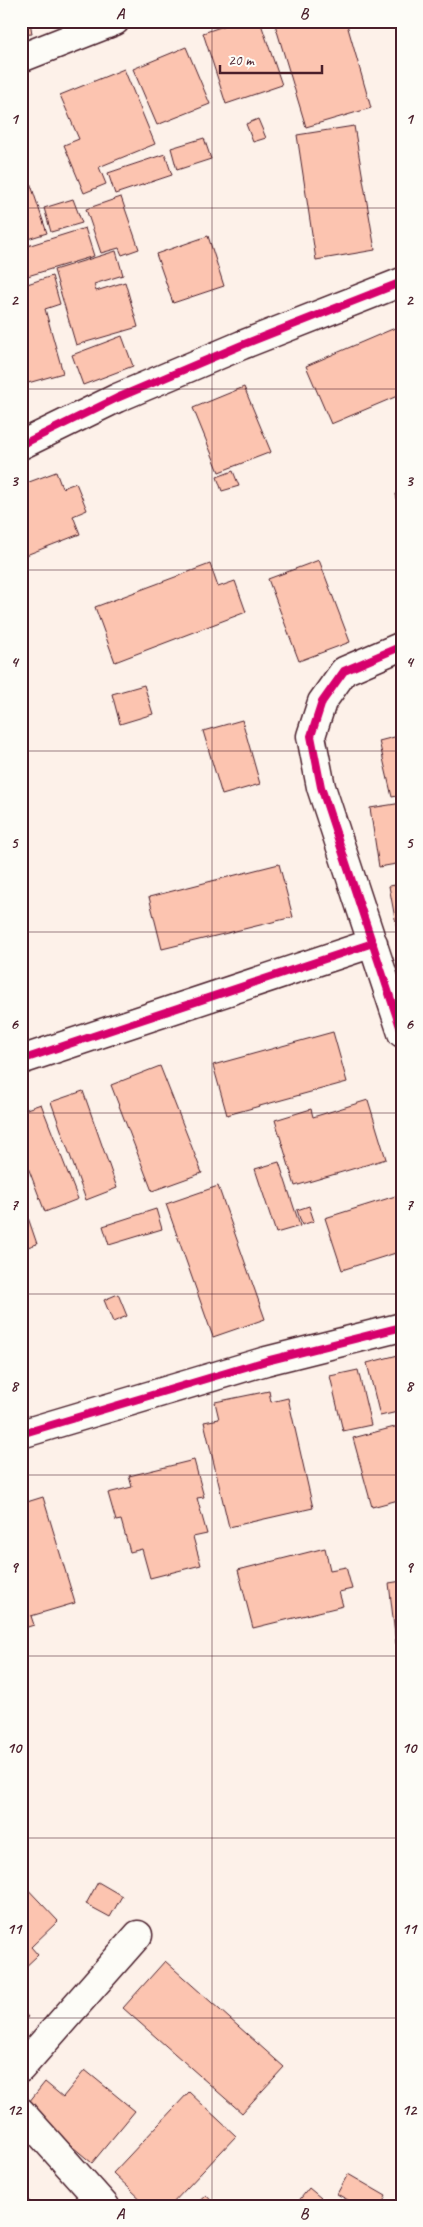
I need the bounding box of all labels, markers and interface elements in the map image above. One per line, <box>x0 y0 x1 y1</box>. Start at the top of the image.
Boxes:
text: A <box>116 4 126 24</box>
text: B <box>300 4 310 24</box>
scale bar <box>220 42 323 74</box>
text: 20 m <box>228 51 255 70</box>
text: 1 <box>10 109 19 129</box>
text: 1 <box>405 109 414 129</box>
text: 2 <box>10 290 19 310</box>
text: 2 <box>405 290 414 310</box>
text: 3 <box>10 471 19 491</box>
text: 3 <box>405 471 414 491</box>
text: 4 <box>10 652 19 672</box>
text: 4 <box>405 652 414 672</box>
text: 5 <box>11 833 20 853</box>
text: 5 <box>406 833 415 853</box>
text: 6 <box>10 1014 19 1034</box>
text: 6 <box>405 1014 414 1034</box>
text: 7 <box>10 1195 19 1215</box>
text: 7 <box>405 1195 414 1215</box>
text: 8 <box>10 1376 19 1396</box>
text: 8 <box>405 1376 414 1396</box>
text: 9 <box>10 1557 19 1577</box>
text: 9 <box>405 1557 414 1577</box>
text: 10 <box>7 1738 23 1758</box>
text: 10 <box>402 1738 418 1758</box>
text: 11 <box>7 1919 23 1939</box>
text: 11 <box>402 1919 418 1939</box>
text: 12 <box>7 2100 23 2120</box>
text: 12 <box>402 2100 418 2120</box>
text: A <box>116 2204 126 2224</box>
text: B <box>300 2204 310 2224</box>

